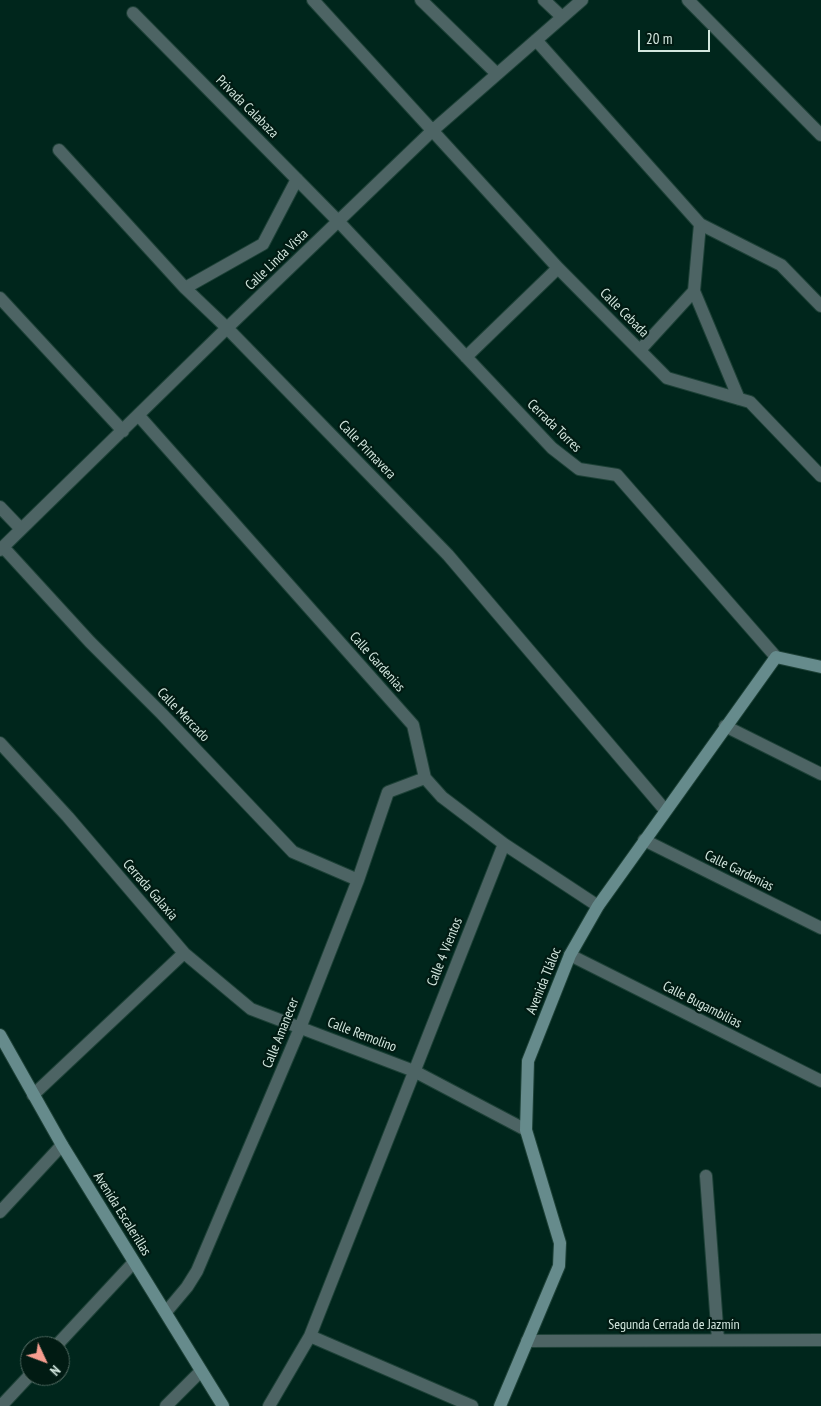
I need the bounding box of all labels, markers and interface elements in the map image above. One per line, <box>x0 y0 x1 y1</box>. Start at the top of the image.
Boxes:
scale bar <box>641 20 714 52</box>
text: 20 m <box>646 29 672 48</box>
street label: Privada Calabaza <box>212 72 282 142</box>
street label: Calle Linda Vista <box>242 226 312 294</box>
street label: Calle Cebada <box>596 285 652 341</box>
street label: Cerrada Torres <box>523 396 585 456</box>
street label: Calle Primavera <box>335 417 399 483</box>
street label: Calle Gardenias <box>346 629 408 695</box>
street label: Calle Mercado <box>153 685 213 745</box>
street label: Calle Gardenias <box>702 847 776 895</box>
street label: Cerrada Galaxia <box>119 856 181 924</box>
street label: Calle 4 Vientos <box>424 915 466 989</box>
street label: Avenida Tláloc <box>523 945 565 1017</box>
street label: Calle Bugambilias <box>660 978 744 1032</box>
street label: Calle Amanecer <box>259 995 303 1071</box>
street label: Calle Remolino <box>325 1014 399 1056</box>
street label: Avenida Escalerillas <box>90 1169 154 1259</box>
street label: Segunda Cerrada de Jazmín <box>608 1317 740 1333</box>
north arrow <box>20 1336 70 1386</box>
text: N <box>46 1362 64 1379</box>

